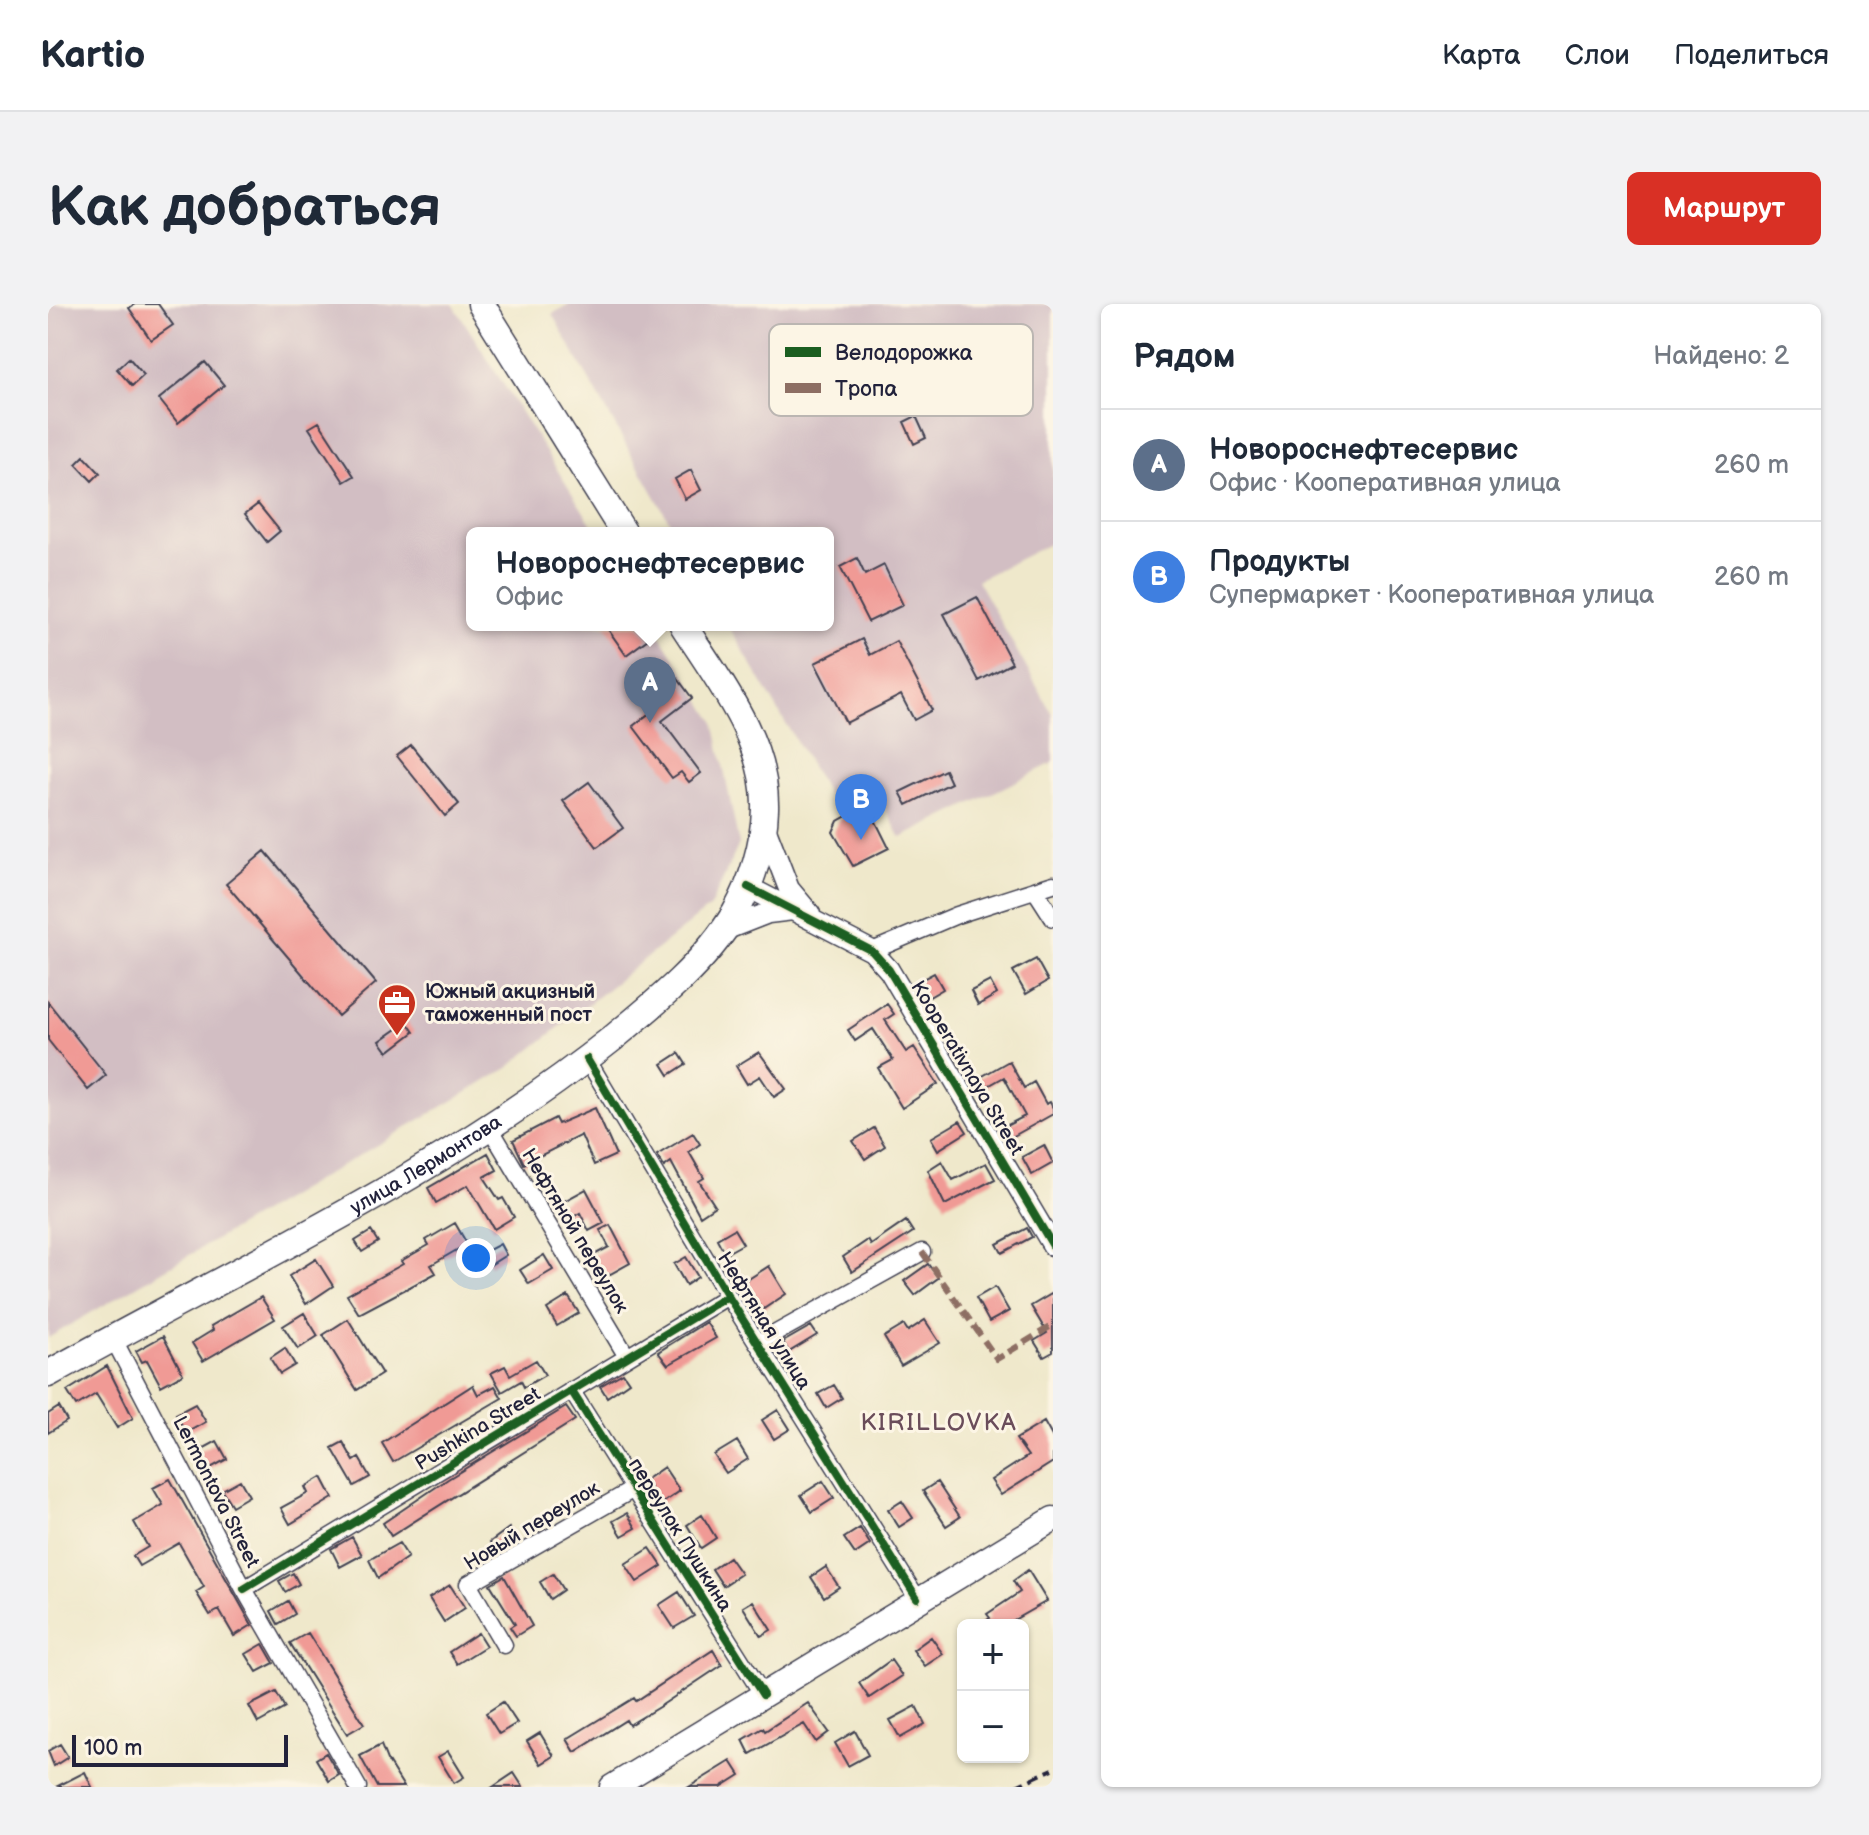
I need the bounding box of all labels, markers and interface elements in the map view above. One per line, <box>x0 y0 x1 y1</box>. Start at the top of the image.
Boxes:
text: Kartio <box>40 33 146 78</box>
text: Карта <box>1442 39 1521 72</box>
text: Слои <box>1565 39 1630 72</box>
text: Поделиться <box>1674 39 1829 72</box>
button: Маршрут <box>1627 172 1821 245</box>
text: Как добраться <box>48 175 441 242</box>
legend <box>769 324 1033 416</box>
text: Рядом <box>1133 336 1235 377</box>
text: Велодорожка <box>835 340 973 367</box>
text: Найдено: 2 <box>1653 341 1789 372</box>
text: Тропа <box>835 376 897 403</box>
text: Новороснефтесервис <box>1209 432 1518 468</box>
text: A <box>1151 450 1167 481</box>
text: 260 m <box>1714 450 1789 481</box>
text: Офис · Кооперативная улица <box>1209 468 1561 499</box>
popup <box>466 527 834 631</box>
text: Продукты <box>1209 544 1350 580</box>
text: Новороснефтесервис <box>495 546 805 582</box>
text: B <box>1150 562 1168 593</box>
text: 260 m <box>1714 562 1789 593</box>
text: Супермаркет · Кооперативная улица <box>1209 580 1654 611</box>
text: Офис <box>495 582 563 613</box>
pin: A <box>624 657 676 723</box>
pin: B <box>835 774 887 840</box>
street label: Kooperativnaya Street <box>905 977 1029 1159</box>
place label: Южный акцизный таможенный пост <box>425 980 595 1027</box>
office icon: Южный акцизный таможенный пост <box>376 982 418 1037</box>
street label: улица Лермонтова <box>346 1110 506 1220</box>
street label: Нефтяной переулок <box>516 1144 634 1318</box>
your location <box>456 1238 496 1278</box>
street label: Нефтяная улица <box>712 1248 816 1394</box>
street label: Pushkina Street <box>411 1382 545 1476</box>
district label: KIRILLOVKA <box>860 1408 1018 1437</box>
street label: Lermontova Street <box>167 1412 265 1572</box>
street label: переулок Пушкина <box>623 1454 737 1616</box>
street label: Новый переулок <box>460 1476 604 1576</box>
map controls <box>957 1619 1029 1763</box>
button: + <box>957 1619 1029 1691</box>
button: − <box>957 1691 1029 1763</box>
scale bar <box>72 1731 288 1767</box>
text: 100 m <box>84 1735 143 1762</box>

